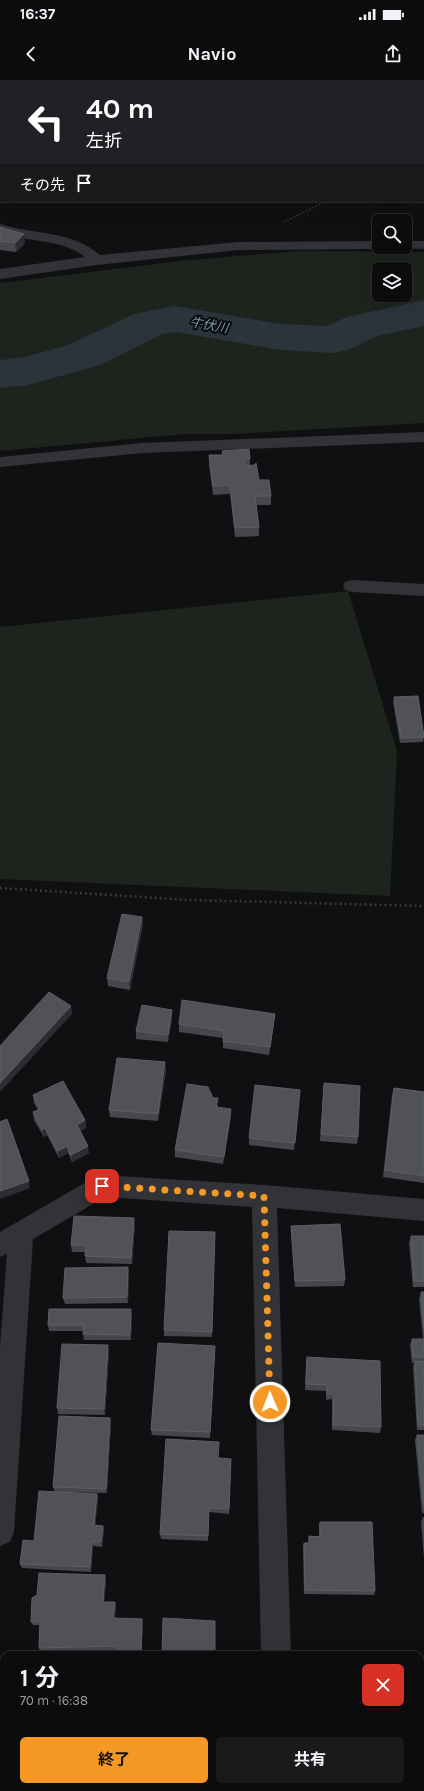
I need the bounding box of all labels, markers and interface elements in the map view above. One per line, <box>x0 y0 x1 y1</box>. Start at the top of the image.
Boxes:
text: 16:37 <box>20 5 55 23</box>
icon: back <box>20 43 42 65</box>
text: Navio <box>188 43 236 65</box>
icon: share <box>382 43 404 65</box>
text: 40 m <box>86 92 154 125</box>
icon: left <box>20 96 72 148</box>
text: 左折 <box>86 130 122 152</box>
icon: arrive <box>73 172 95 194</box>
text: その先 <box>20 176 65 194</box>
map controls <box>372 214 412 302</box>
button: search <box>372 214 412 254</box>
button: layers <box>372 262 412 302</box>
water label: 牛伏川 <box>188 314 231 336</box>
pin <box>85 1169 119 1203</box>
icon: arrive <box>91 1175 113 1197</box>
position arrow <box>249 1381 291 1423</box>
text: 1 分 <box>20 1664 59 1692</box>
button: close <box>362 1664 404 1706</box>
text: 70 m · 16:38 <box>20 1693 88 1708</box>
button: 終了 <box>20 1737 208 1783</box>
button: 共有 <box>216 1737 404 1783</box>

